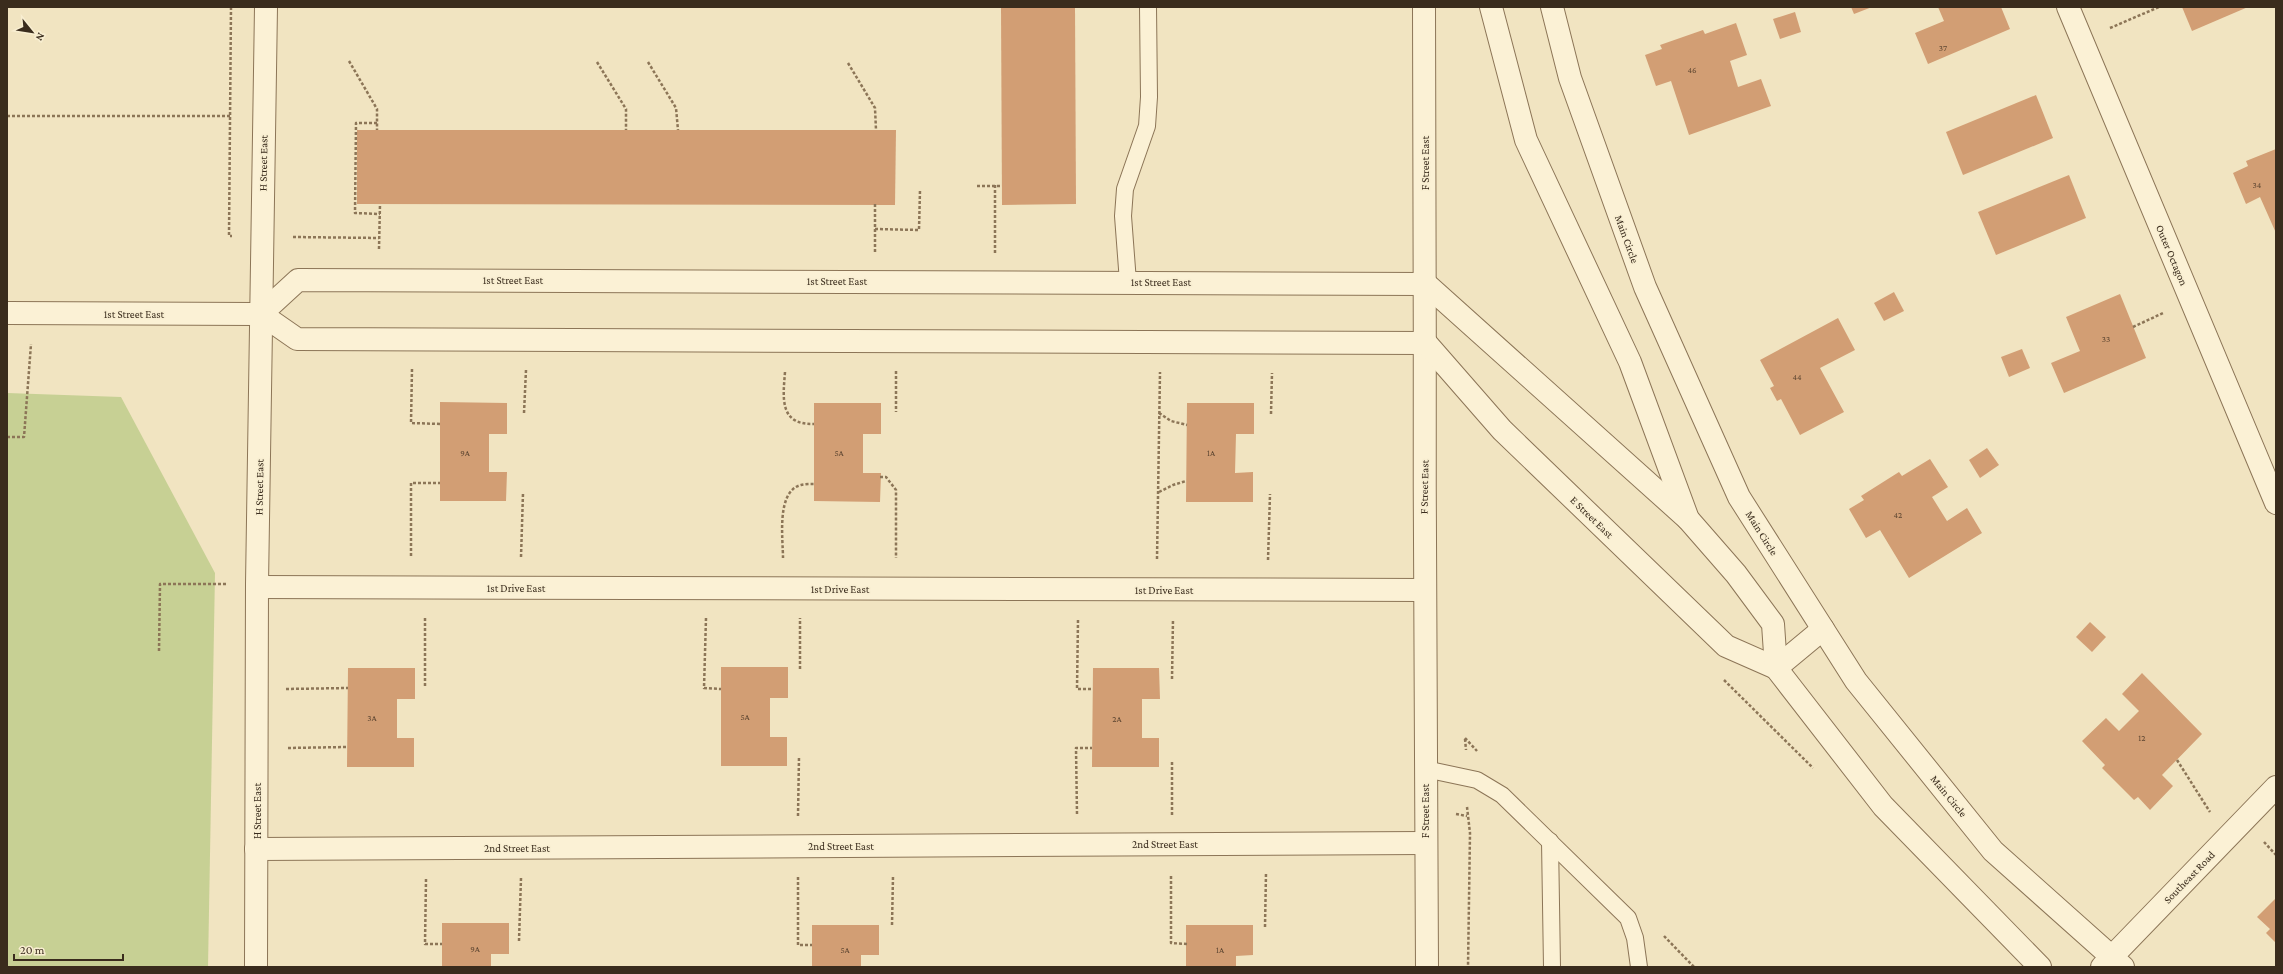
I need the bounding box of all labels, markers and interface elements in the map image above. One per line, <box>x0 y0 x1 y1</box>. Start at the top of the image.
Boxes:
north arrow <box>12 12 52 52</box>
text: N <box>33 31 48 44</box>
house number: 37 <box>1939 43 1947 53</box>
house number: 46 <box>1687 65 1697 75</box>
street label: H Street East <box>257 134 269 191</box>
street label: F Street East <box>1419 135 1431 190</box>
house number: 34 <box>2253 180 2262 190</box>
street label: Main Circle <box>1613 213 1641 265</box>
street label: Outer Octagon <box>2153 223 2190 288</box>
street label: 1st Street East <box>483 274 544 286</box>
street label: 1st Street East <box>807 275 868 287</box>
street label: 1st Street East <box>1131 276 1192 288</box>
street label: 1st Street East <box>104 308 165 320</box>
house number: 33 <box>2102 334 2110 344</box>
house number: 44 <box>1792 372 1802 382</box>
house number: 9A <box>460 448 471 458</box>
house number: 5A <box>834 448 844 458</box>
house number: 1A <box>1207 448 1216 458</box>
street label: H Street East <box>253 458 265 515</box>
street label: F Street East <box>1418 459 1430 514</box>
street label: E Street East <box>1568 494 1616 541</box>
street label: Main Circle <box>1744 508 1781 558</box>
house number: 42 <box>1894 510 1902 520</box>
street label: 1st Drive East <box>487 582 546 594</box>
street label: 1st Drive East <box>811 583 870 595</box>
street label: 1st Drive East <box>1135 584 1194 596</box>
house number: 5A <box>740 712 750 722</box>
house number: 3A <box>367 713 378 723</box>
house number: 2A <box>1112 714 1123 724</box>
house number: 12 <box>2138 733 2146 743</box>
street label: Main Circle <box>1928 773 1970 819</box>
street label: H Street East <box>251 783 263 839</box>
street label: F Street East <box>1419 783 1431 838</box>
street label: 2nd Street East <box>1132 838 1198 850</box>
street label: 2nd Street East <box>808 840 874 852</box>
street label: 2nd Street East <box>484 842 550 854</box>
street label: Southeast Road <box>2161 848 2217 906</box>
scale bar <box>14 936 123 962</box>
text: 20 m <box>20 943 45 957</box>
house number: 9A <box>470 944 481 954</box>
house number: 5A <box>840 945 850 955</box>
house number: 1A <box>1216 945 1225 955</box>

